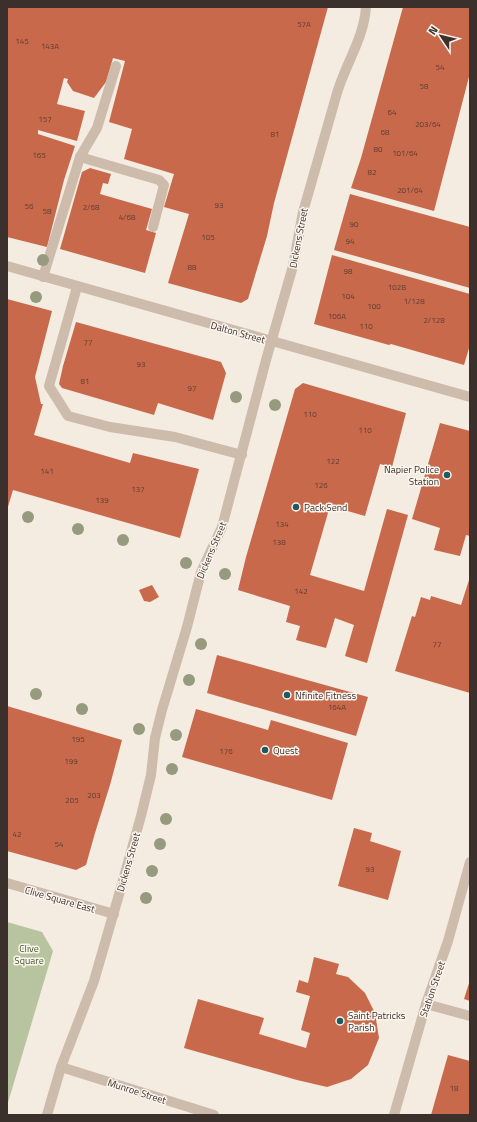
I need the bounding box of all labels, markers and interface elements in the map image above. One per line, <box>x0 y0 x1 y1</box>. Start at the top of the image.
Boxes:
north arrow <box>421 16 461 56</box>
house number: 57A <box>297 18 311 30</box>
text: N <box>424 23 442 38</box>
house number: 145 <box>15 35 29 47</box>
house number: 143A <box>41 40 59 52</box>
house number: 54 <box>436 61 445 73</box>
house number: 58 <box>420 80 429 92</box>
house number: 64 <box>388 106 397 118</box>
house number: 157 <box>38 113 52 125</box>
house number: 203/64 <box>415 118 441 130</box>
house number: 68 <box>381 126 390 138</box>
house number: 81 <box>271 128 279 140</box>
house number: 80 <box>374 143 383 155</box>
house number: 101/64 <box>392 147 418 159</box>
house number: 165 <box>32 149 46 161</box>
house number: 82 <box>368 166 376 178</box>
house number: 201/64 <box>397 184 423 196</box>
house number: 93 <box>215 199 223 211</box>
house number: 56 <box>25 200 34 212</box>
house number: 2/68 <box>83 201 100 213</box>
house number: 58 <box>43 205 52 217</box>
street label: Dickens Street <box>285 206 312 269</box>
house number: 4/68 <box>119 211 136 223</box>
house number: 90 <box>350 218 359 230</box>
house number: 105 <box>201 231 215 243</box>
house number: 94 <box>346 235 355 247</box>
house number: 88 <box>188 261 197 273</box>
house number: 98 <box>344 265 353 277</box>
house number: 102B <box>388 281 406 293</box>
house number: 104 <box>341 290 355 302</box>
house number: 1/128 <box>403 295 425 307</box>
house number: 100 <box>367 300 381 312</box>
house number: 106A <box>328 310 346 322</box>
house number: 2/128 <box>423 314 445 326</box>
street label: Dalton Street <box>209 318 267 348</box>
house number: 110 <box>359 320 373 332</box>
house number: 77 <box>84 336 92 348</box>
house number: 93 <box>137 358 145 370</box>
house number: 81 <box>81 375 89 387</box>
house number: 97 <box>188 382 196 394</box>
house number: 110 <box>303 408 317 420</box>
house number: 110 <box>358 424 372 436</box>
house number: 122 <box>326 455 340 467</box>
place label: Napier Police Station <box>384 462 439 489</box>
house number: 141 <box>40 465 54 477</box>
marker: Napier Police Station <box>442 470 452 480</box>
house number: 126 <box>314 479 328 491</box>
house number: 137 <box>131 483 145 495</box>
house number: 139 <box>95 494 109 506</box>
place label: Pack Send <box>304 500 347 515</box>
marker: Pack Send <box>291 502 301 512</box>
house number: 134 <box>275 518 289 530</box>
street label: Dickens Street <box>193 519 230 581</box>
house number: 138 <box>272 536 286 548</box>
house number: 142 <box>294 585 308 597</box>
house number: 77 <box>433 638 441 650</box>
place label: Nfinite Fitness <box>295 688 357 703</box>
marker: Nfinite Fitness <box>282 690 292 700</box>
house number: 164A <box>328 701 346 713</box>
house number: 195 <box>71 733 85 745</box>
place label: Quest <box>273 743 299 758</box>
house number: 176 <box>219 745 233 757</box>
marker: Quest <box>260 745 270 755</box>
house number: 199 <box>64 755 78 767</box>
house number: 203 <box>87 789 101 801</box>
house number: 205 <box>65 794 79 806</box>
house number: 42 <box>13 828 21 840</box>
street label: Dickens Street <box>113 830 144 893</box>
house number: 54 <box>55 838 64 850</box>
house number: 93 <box>366 863 374 875</box>
street label: Clive Square East <box>23 882 97 917</box>
park label: Clive Square <box>14 941 44 968</box>
street label: Station Street <box>416 959 449 1019</box>
place label: Saint Patricks Parish <box>348 1008 406 1035</box>
marker: Saint Patricks Parish <box>335 1016 345 1026</box>
street label: Munroe Street <box>106 1075 169 1108</box>
house number: 18 <box>450 1082 459 1094</box>

